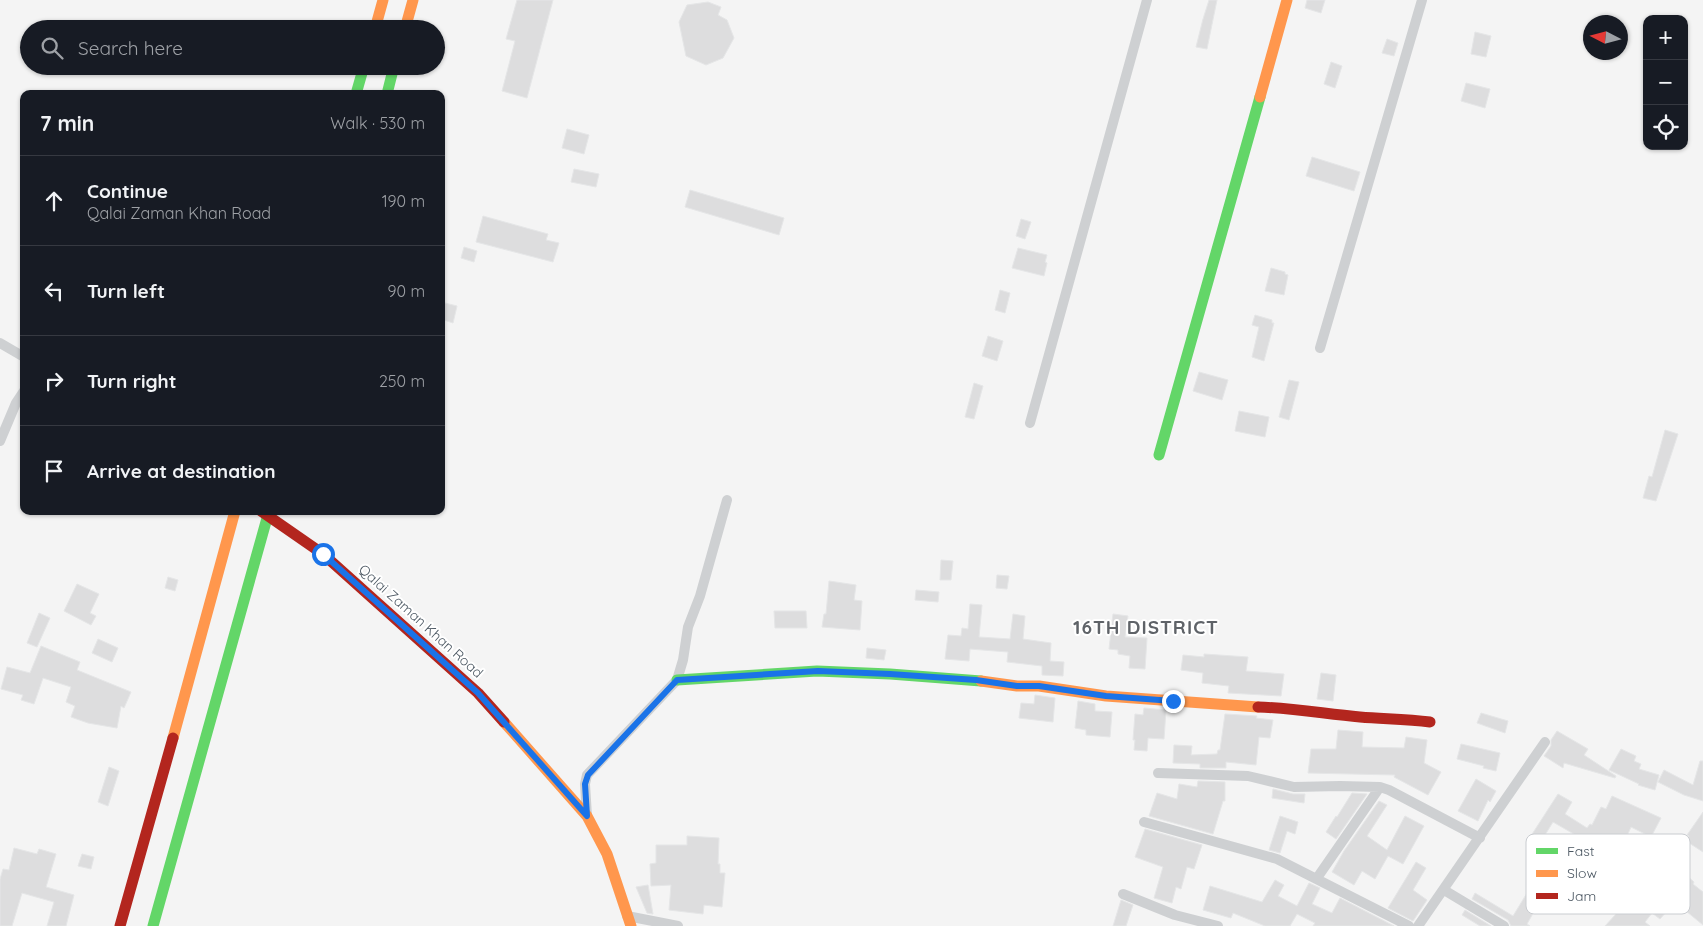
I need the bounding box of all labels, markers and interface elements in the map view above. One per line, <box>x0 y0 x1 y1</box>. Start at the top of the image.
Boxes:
north arrow <box>1583 15 1628 60</box>
map controls <box>1643 15 1688 150</box>
button: + <box>1643 15 1688 60</box>
search box <box>20 20 445 75</box>
icon: search <box>38 34 66 62</box>
text: Search here <box>78 36 183 60</box>
button: − <box>1643 60 1688 105</box>
button: locate <box>1643 105 1688 150</box>
text: 7 min <box>40 110 94 136</box>
text: Walk · 530 m <box>330 113 425 133</box>
text: Continue <box>87 179 168 203</box>
icon: ahead <box>40 187 68 215</box>
text: 190 m <box>382 191 425 211</box>
text: Qalai Zaman Khan Road <box>87 203 271 223</box>
icon: left <box>40 277 68 305</box>
text: Turn left <box>87 279 165 303</box>
text: 90 m <box>388 281 425 301</box>
icon: right <box>40 367 68 395</box>
text: Turn right <box>87 369 176 393</box>
text: 250 m <box>379 371 425 391</box>
icon: arrive <box>40 457 68 485</box>
text: Arrive at destination <box>87 459 276 483</box>
route start <box>312 543 335 566</box>
street label: Qalai Zaman Khan Road <box>355 560 487 682</box>
district label: 16TH DISTRICT <box>1073 615 1219 639</box>
route end <box>1162 690 1185 713</box>
legend <box>1526 834 1690 914</box>
text: Fast <box>1567 842 1595 860</box>
text: Slow <box>1567 864 1597 882</box>
text: Jam <box>1567 887 1596 905</box>

